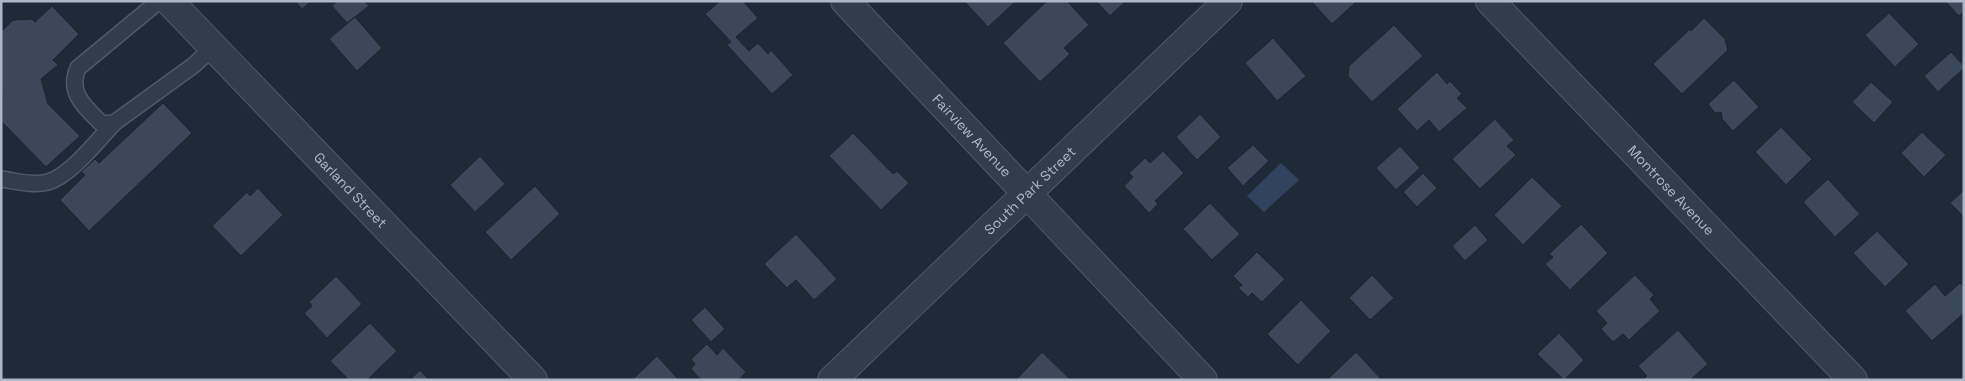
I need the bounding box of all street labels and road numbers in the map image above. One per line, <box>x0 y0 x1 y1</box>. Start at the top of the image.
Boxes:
street label: Fairview Avenue <box>929 90 1015 181</box>
street label: Montrose Avenue <box>1624 141 1719 239</box>
street label: South Park Street <box>980 143 1080 239</box>
street label: Garland Street <box>310 148 391 232</box>

